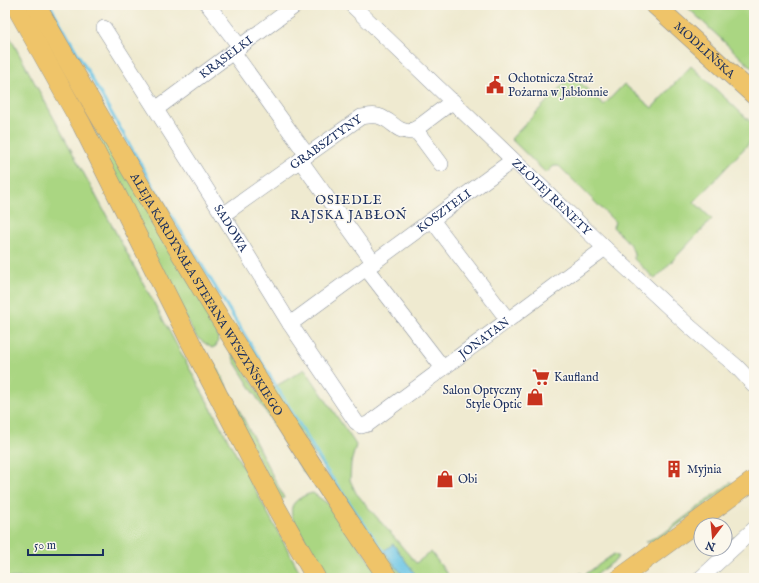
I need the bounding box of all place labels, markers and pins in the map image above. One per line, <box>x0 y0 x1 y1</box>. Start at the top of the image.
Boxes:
place label: Ochotnicza Straż Pożarna w Jabłonnie <box>508 71 609 101</box>
public building icon: Ochotnicza Straż Pożarna w Jabłonnie <box>485 75 505 95</box>
supermarket icon: Kaufland <box>531 367 551 387</box>
place label: Kaufland <box>554 370 599 385</box>
place label: Salon Optyczny Style Optic <box>443 383 522 413</box>
shop icon: Salon Optyczny Style Optic <box>525 387 545 407</box>
building icon: Myjnia <box>664 459 684 479</box>
place label: Myjnia <box>687 462 722 477</box>
shop icon: Obi <box>435 469 455 489</box>
place label: Obi <box>458 472 478 487</box>

